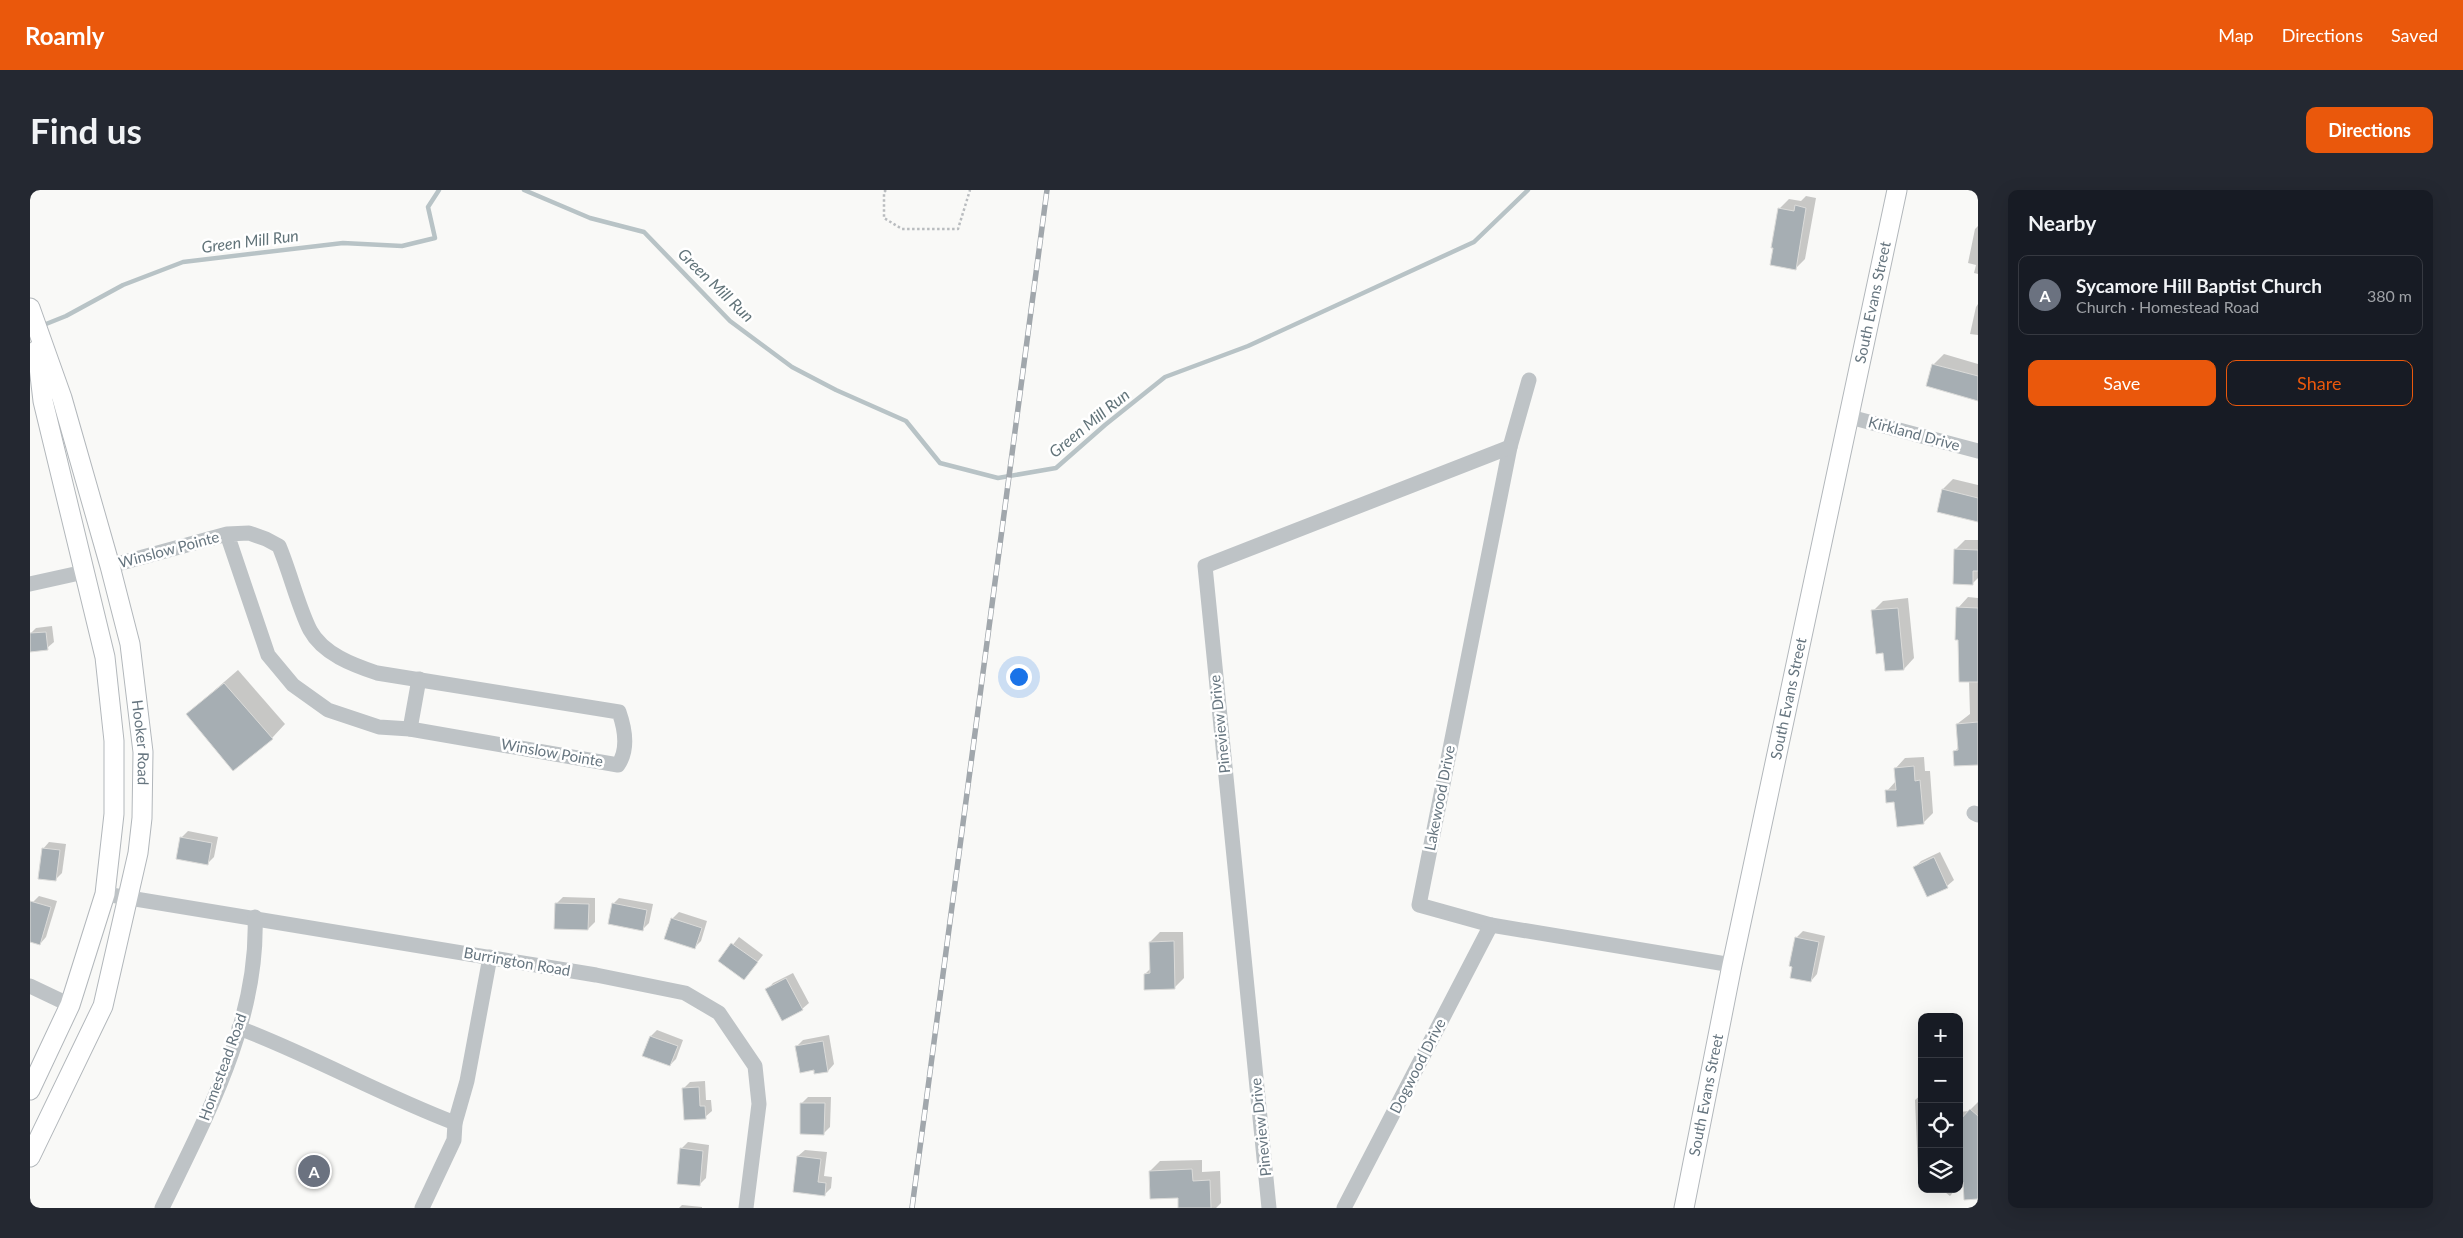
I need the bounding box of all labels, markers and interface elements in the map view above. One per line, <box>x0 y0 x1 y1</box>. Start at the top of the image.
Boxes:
text: Roamly <box>25 21 104 50</box>
text: Map <box>2218 24 2254 46</box>
text: Directions <box>2282 24 2363 46</box>
text: Saved <box>2391 24 2438 46</box>
button: Directions <box>2306 107 2433 153</box>
text: Find us <box>30 109 142 151</box>
text: Nearby <box>2028 210 2096 235</box>
water label: Green Mill Run <box>200 225 300 256</box>
street label: South Evans Street <box>1850 239 1894 365</box>
water label: Green Mill Run <box>675 244 758 325</box>
text: Sycamore Hill Baptist Church <box>2076 274 2322 297</box>
text: A <box>2039 286 2051 305</box>
text: 380 m <box>2367 286 2412 305</box>
text: Church · Homestead Road <box>2076 297 2259 316</box>
button: Save <box>2028 360 2216 406</box>
button: Share <box>2226 360 2413 406</box>
water label: Green Mill Run <box>1045 384 1133 461</box>
street label: Kirkland Drive <box>1867 412 1962 454</box>
street label: Winslow Pointe <box>116 527 221 571</box>
street label: South Evans Street <box>1766 635 1810 761</box>
your location <box>1006 664 1032 690</box>
street label: Pineview Drive <box>1205 674 1233 774</box>
street label: Hooker Road <box>129 699 153 785</box>
street label: Winslow Pointe <box>500 734 605 770</box>
street label: Lakewood Drive <box>1420 744 1458 852</box>
street label: Burrington Road <box>462 943 572 979</box>
street label: Homestead Road <box>194 1011 250 1123</box>
map controls <box>1918 1013 1963 1193</box>
button: + <box>1918 1013 1963 1058</box>
street label: Dogwood Drive <box>1385 1015 1449 1116</box>
street label: South Evans Street <box>1684 1032 1726 1158</box>
button: − <box>1918 1058 1963 1103</box>
street label: Pineview Drive <box>1246 1077 1274 1177</box>
button: locate <box>1918 1103 1963 1148</box>
button: layers <box>1918 1148 1963 1193</box>
pin: A <box>298 1152 330 1190</box>

